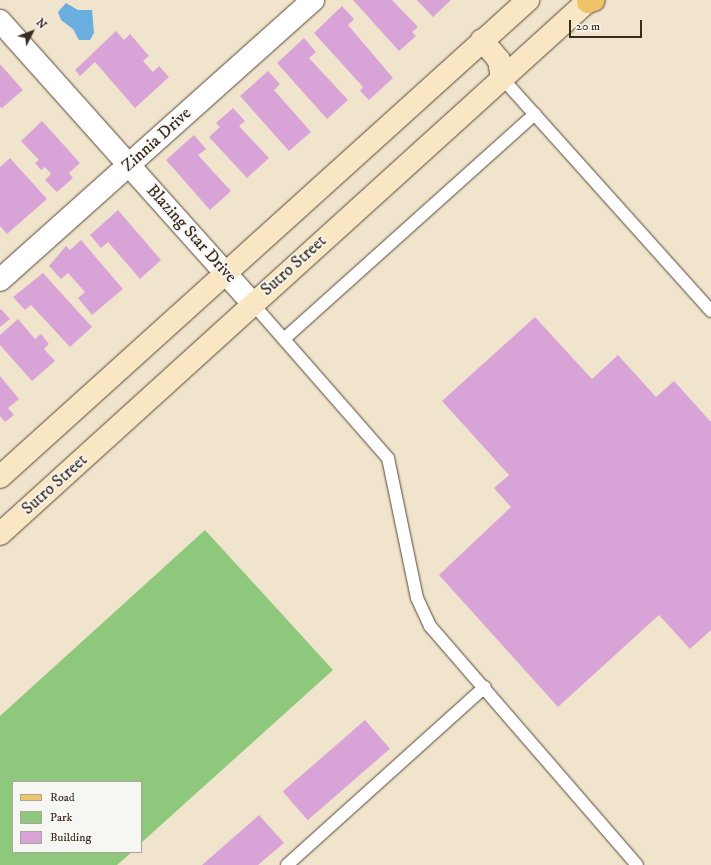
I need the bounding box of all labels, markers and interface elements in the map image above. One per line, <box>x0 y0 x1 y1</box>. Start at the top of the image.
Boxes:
north arrow <box>12 12 52 52</box>
scale bar <box>571 12 644 38</box>
text: N <box>33 16 49 32</box>
text: 20 m <box>576 19 600 34</box>
street label: Zinnia Drive <box>118 104 196 176</box>
street label: Blazing Star Drive <box>142 181 240 287</box>
street label: Sutro Street <box>257 231 331 301</box>
street label: Sutro Street <box>18 450 92 520</box>
legend <box>12 781 142 853</box>
text: Road <box>50 790 75 805</box>
text: Park <box>50 810 72 825</box>
text: Building <box>50 830 91 845</box>

